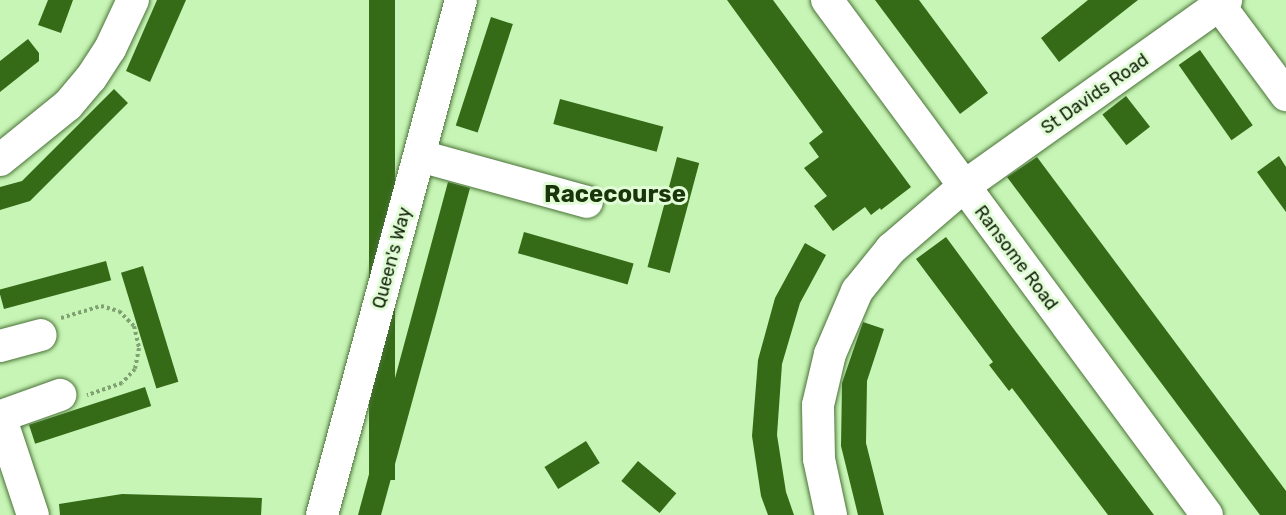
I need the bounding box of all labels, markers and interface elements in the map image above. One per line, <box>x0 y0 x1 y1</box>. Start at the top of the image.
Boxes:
street label: St Davids Road <box>1037 49 1153 139</box>
district label: Racecourse <box>544 181 686 209</box>
street label: Ransome Road <box>970 201 1062 315</box>
street label: Queen's Way <box>368 205 416 311</box>

